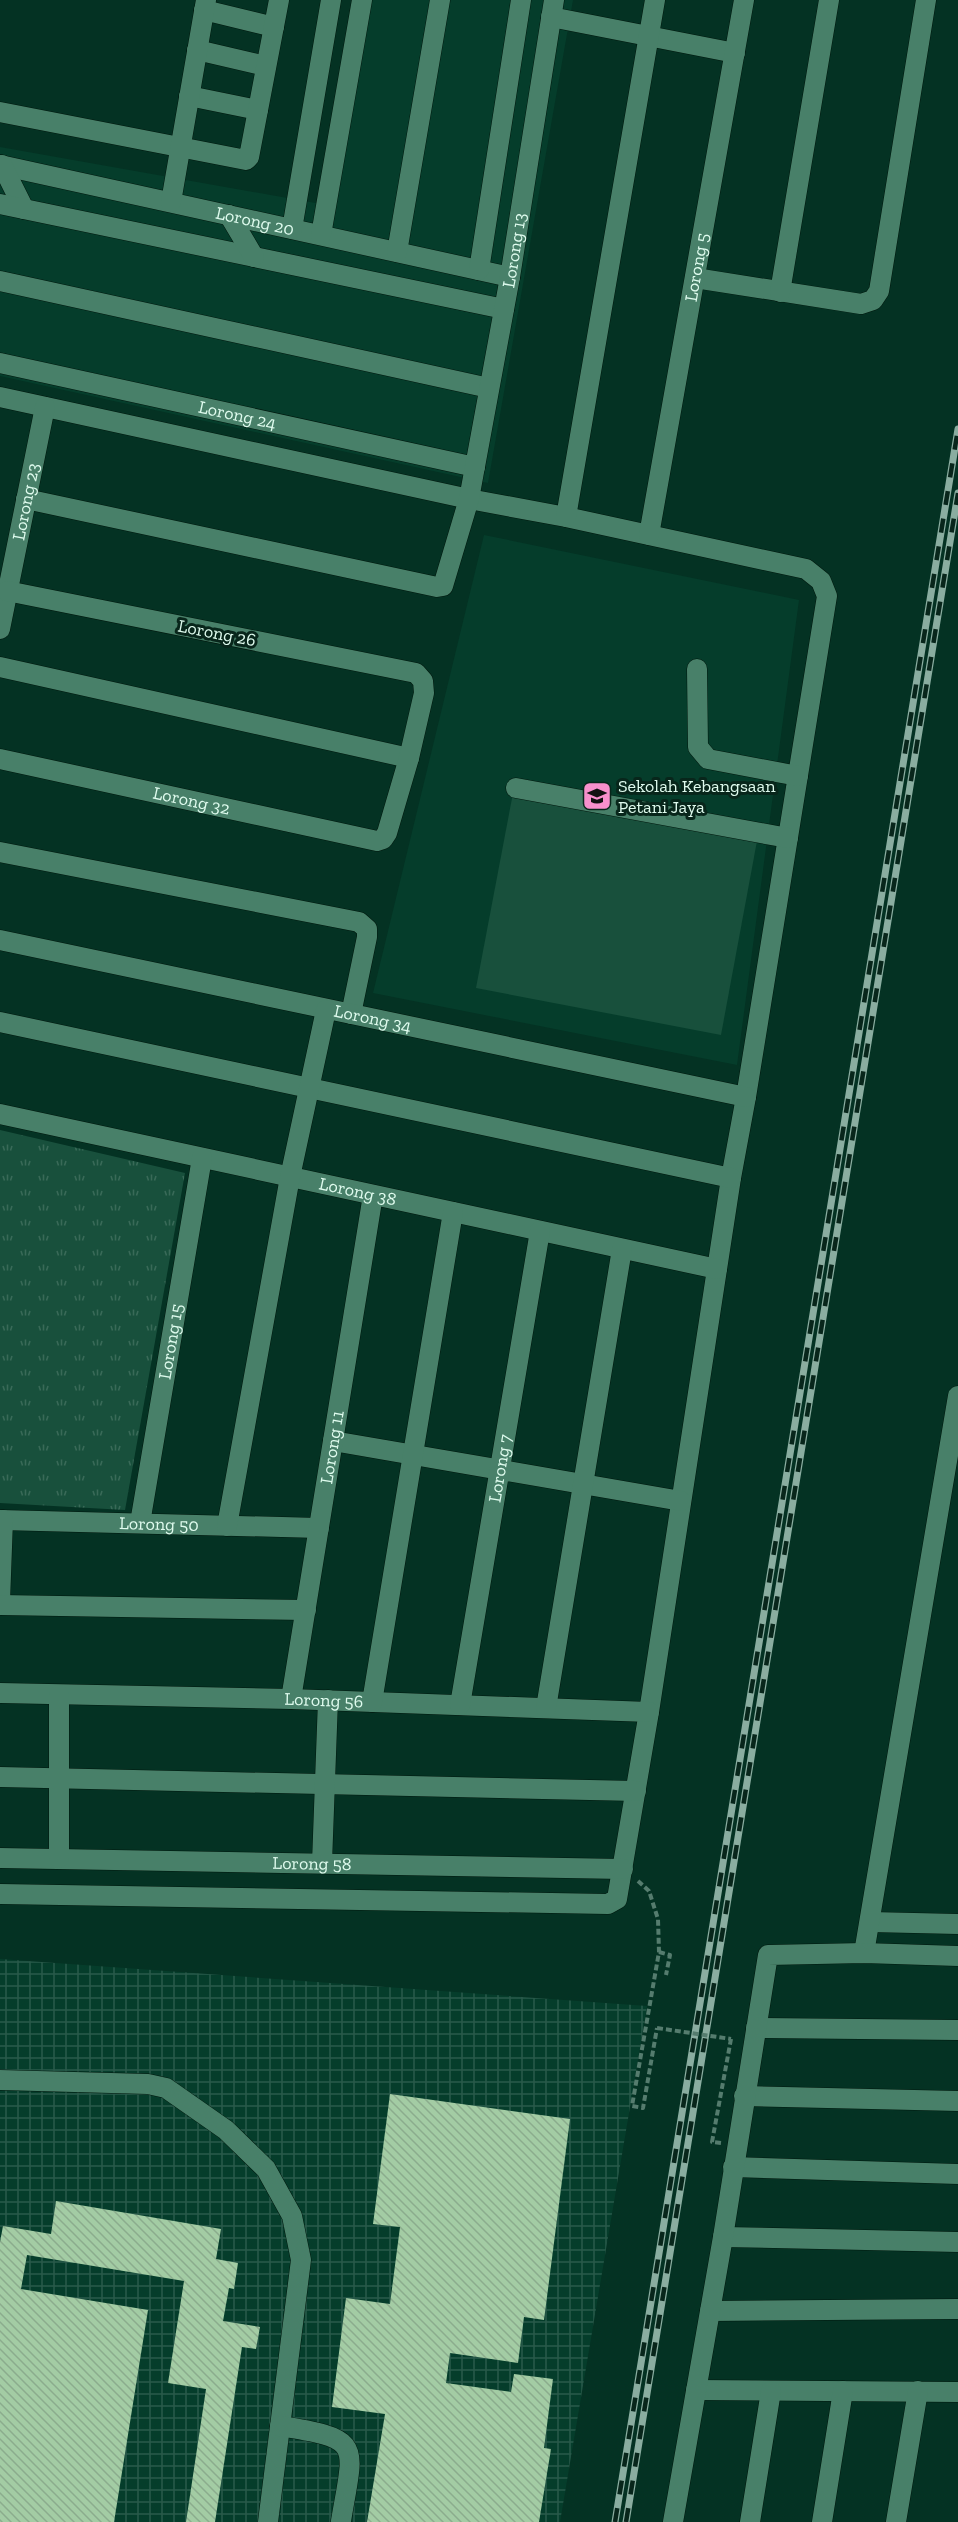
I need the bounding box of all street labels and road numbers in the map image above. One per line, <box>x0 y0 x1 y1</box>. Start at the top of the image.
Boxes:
street label: Lorong 20 <box>214 202 296 240</box>
street label: Lorong 13 <box>497 211 531 290</box>
street label: Lorong 5 <box>680 231 713 303</box>
street label: Lorong 24 <box>196 396 279 434</box>
street label: Lorong 23 <box>7 461 44 542</box>
street label: Lorong 26 <box>176 615 258 651</box>
street label: Lorong 32 <box>151 782 232 820</box>
street label: Lorong 34 <box>332 1000 414 1037</box>
street label: Lorong 38 <box>317 1172 398 1210</box>
street label: Lorong 15 <box>154 1302 188 1381</box>
street label: Lorong 11 <box>315 1409 349 1486</box>
street label: Lorong 7 <box>483 1432 517 1504</box>
street label: Lorong 50 <box>119 1512 199 1536</box>
street label: Lorong 56 <box>284 1688 364 1713</box>
street label: Lorong 58 <box>272 1852 352 1875</box>

